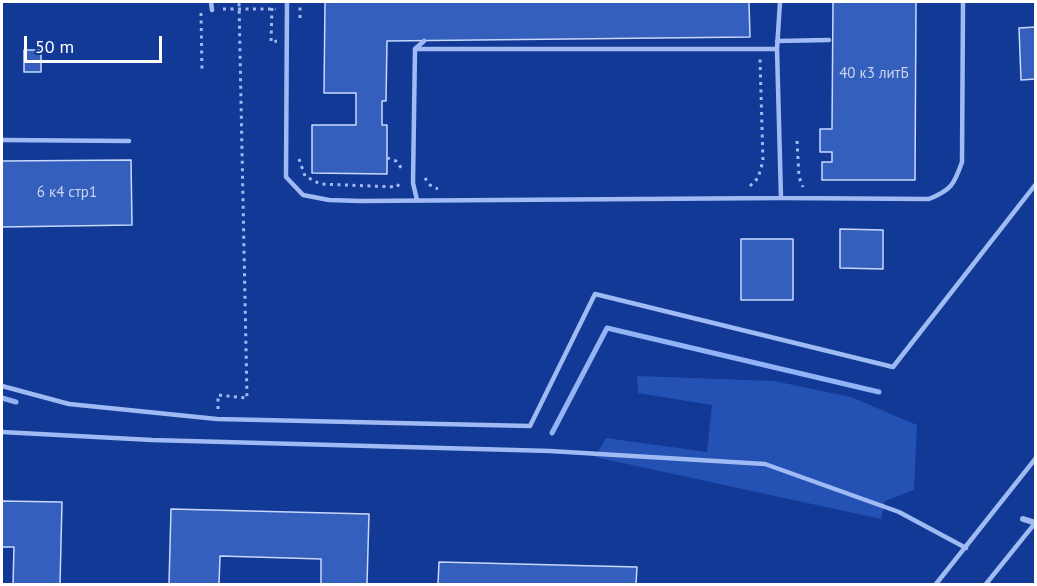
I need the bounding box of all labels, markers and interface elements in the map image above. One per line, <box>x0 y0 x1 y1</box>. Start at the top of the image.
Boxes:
scale bar <box>27 24 165 62</box>
text: 50 m <box>35 35 74 58</box>
house number: 40 к3 литБ <box>839 65 909 83</box>
house number: 6 к4 стр1 <box>37 184 97 202</box>

